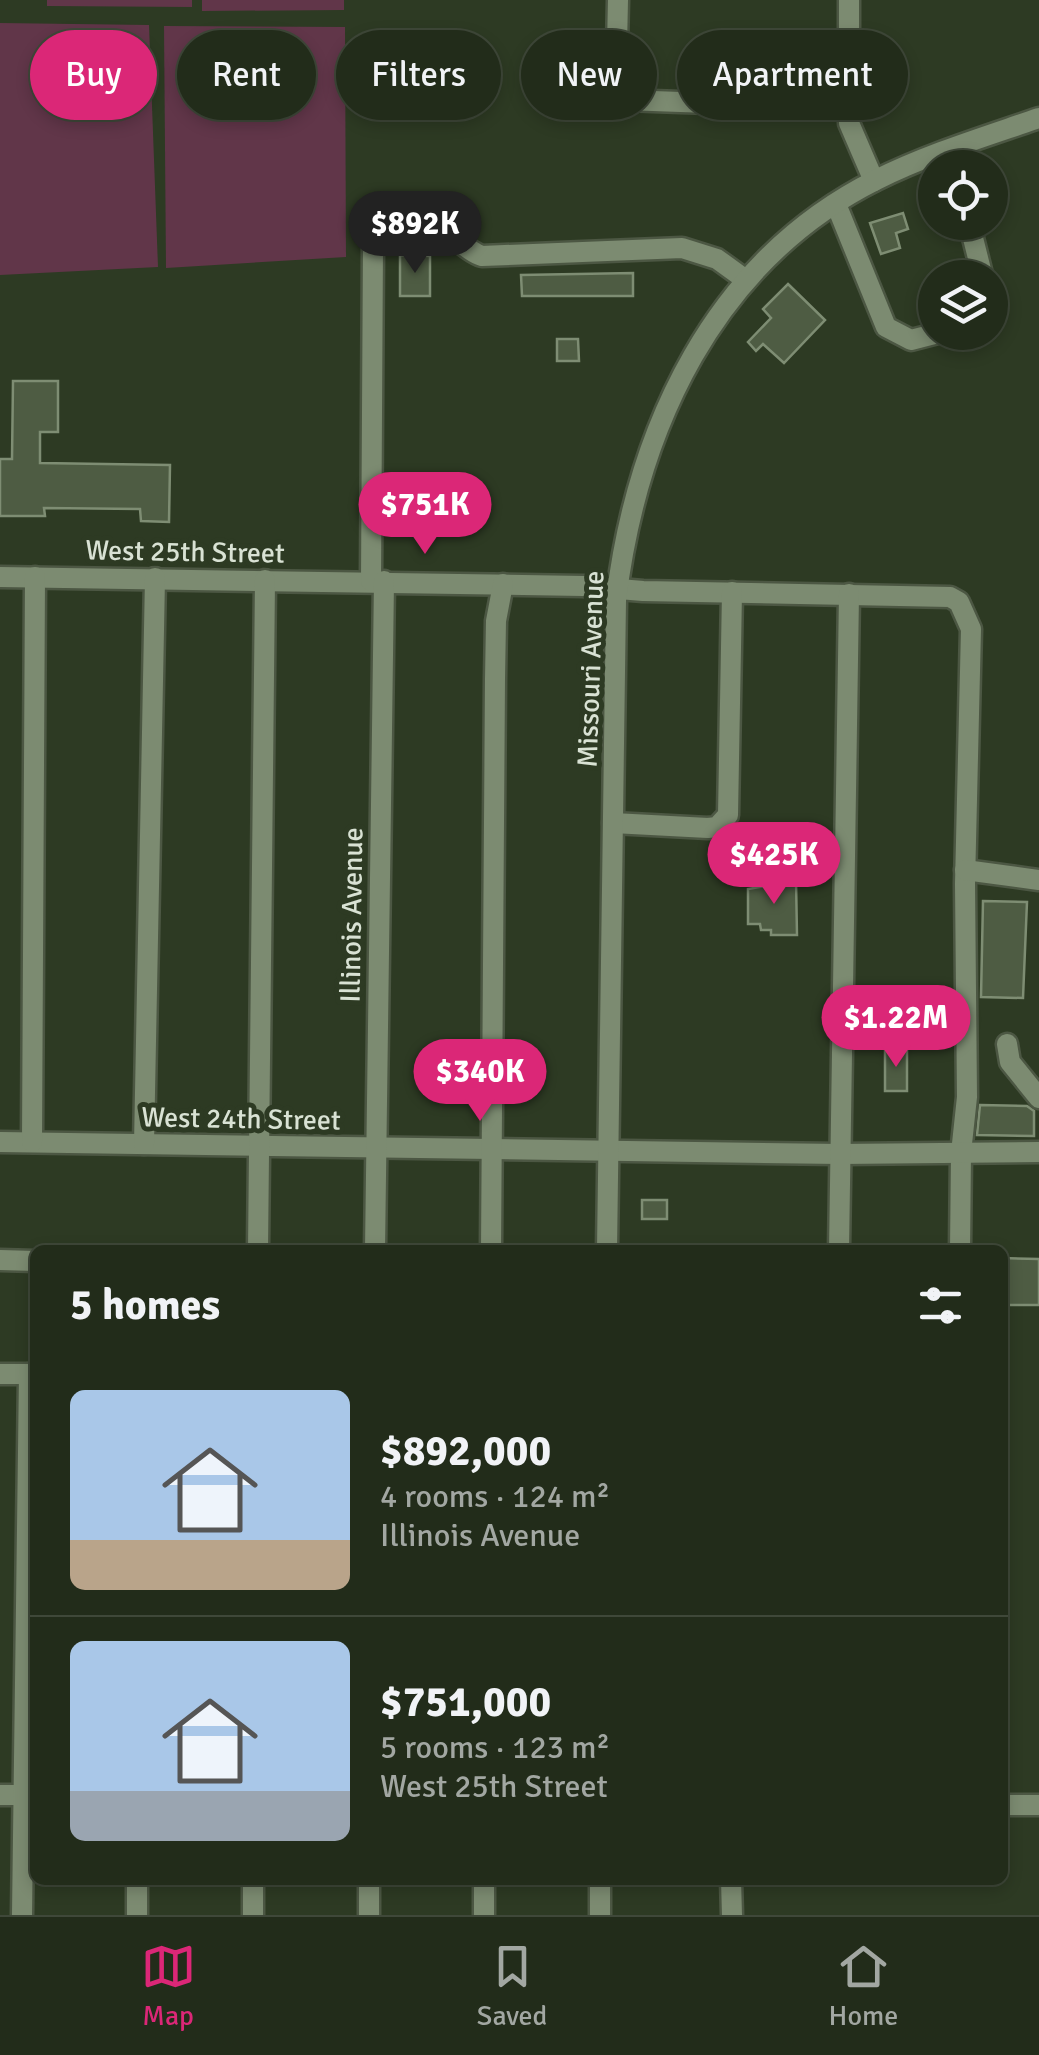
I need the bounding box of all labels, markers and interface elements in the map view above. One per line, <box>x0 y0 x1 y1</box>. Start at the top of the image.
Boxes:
chip: Buy <box>30 30 157 120</box>
chip: Rent <box>177 30 316 120</box>
chip: Filters <box>336 30 501 120</box>
chip: New <box>521 30 657 120</box>
chip: Apartment <box>677 30 908 120</box>
map controls <box>918 150 1008 350</box>
button: locate <box>918 150 1008 240</box>
pin: $892K <box>345 191 485 276</box>
text: $892K <box>371 204 459 243</box>
button: layers <box>918 260 1008 350</box>
pin: $751K <box>355 472 495 557</box>
text: $751K <box>381 485 469 524</box>
street label: West 25th Street <box>85 533 285 571</box>
street label: Missouri Avenue <box>571 570 611 768</box>
pin: $425K <box>704 822 844 907</box>
street label: Illinois Avenue <box>333 827 371 1003</box>
text: $425K <box>730 835 818 874</box>
pin: $1.22M <box>815 985 977 1070</box>
text: $1.22M <box>844 998 948 1037</box>
pin: $340K <box>410 1039 550 1124</box>
text: $340K <box>436 1052 524 1091</box>
street label: West 24th Street <box>141 1100 341 1138</box>
icon: filters <box>913 1278 968 1333</box>
text: 5 homes <box>70 1280 220 1331</box>
text: $892,000 <box>380 1426 551 1477</box>
icon: home <box>150 1430 270 1550</box>
text: 4 rooms · 124 m² <box>380 1477 610 1516</box>
text: Illinois Avenue <box>380 1516 580 1555</box>
text: $751,000 <box>380 1677 551 1728</box>
icon: home <box>150 1681 270 1801</box>
text: 5 rooms · 123 m² <box>380 1728 610 1767</box>
text: West 25th Street <box>380 1767 608 1806</box>
tab: Map <box>141 1939 196 2033</box>
tab: Saved <box>477 1939 547 2033</box>
tab: Home <box>829 1939 898 2033</box>

